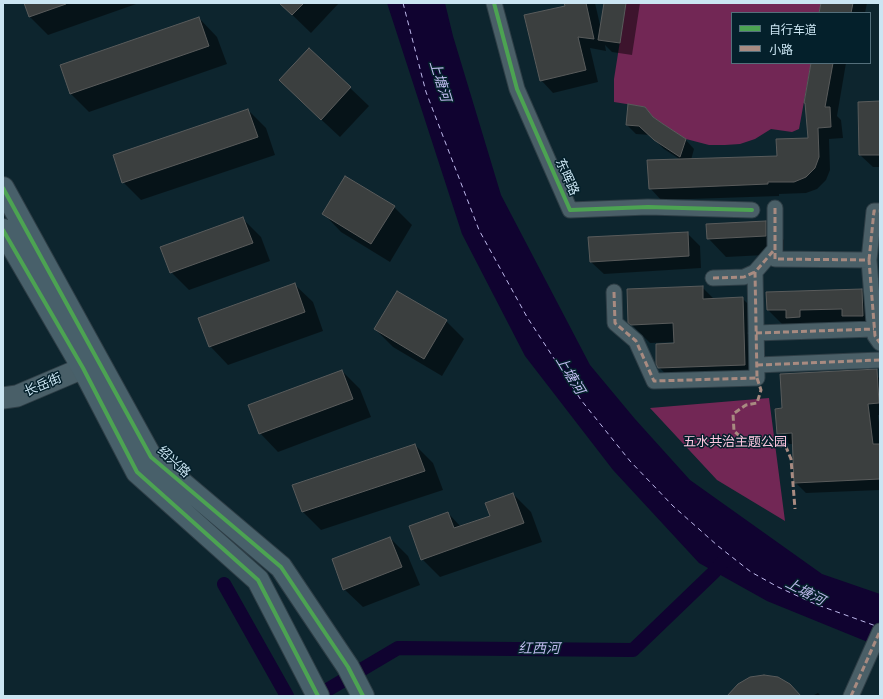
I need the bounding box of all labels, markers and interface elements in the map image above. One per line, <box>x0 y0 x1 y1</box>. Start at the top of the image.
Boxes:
legend <box>731 12 871 64</box>
text: 自行车道 <box>769 22 817 37</box>
text: 小路 <box>769 42 793 57</box>
water label: 上塘河 <box>426 58 454 104</box>
street label: 东晖路 <box>552 156 582 198</box>
water label: 上塘河 <box>552 353 588 397</box>
street label: 长岳街 <box>22 370 64 400</box>
park label: 五水共治主题公园 <box>683 434 787 450</box>
street label: 绍兴路 <box>154 443 194 481</box>
water label: 上塘河 <box>783 575 827 609</box>
water label: 红西河 <box>518 641 560 657</box>

